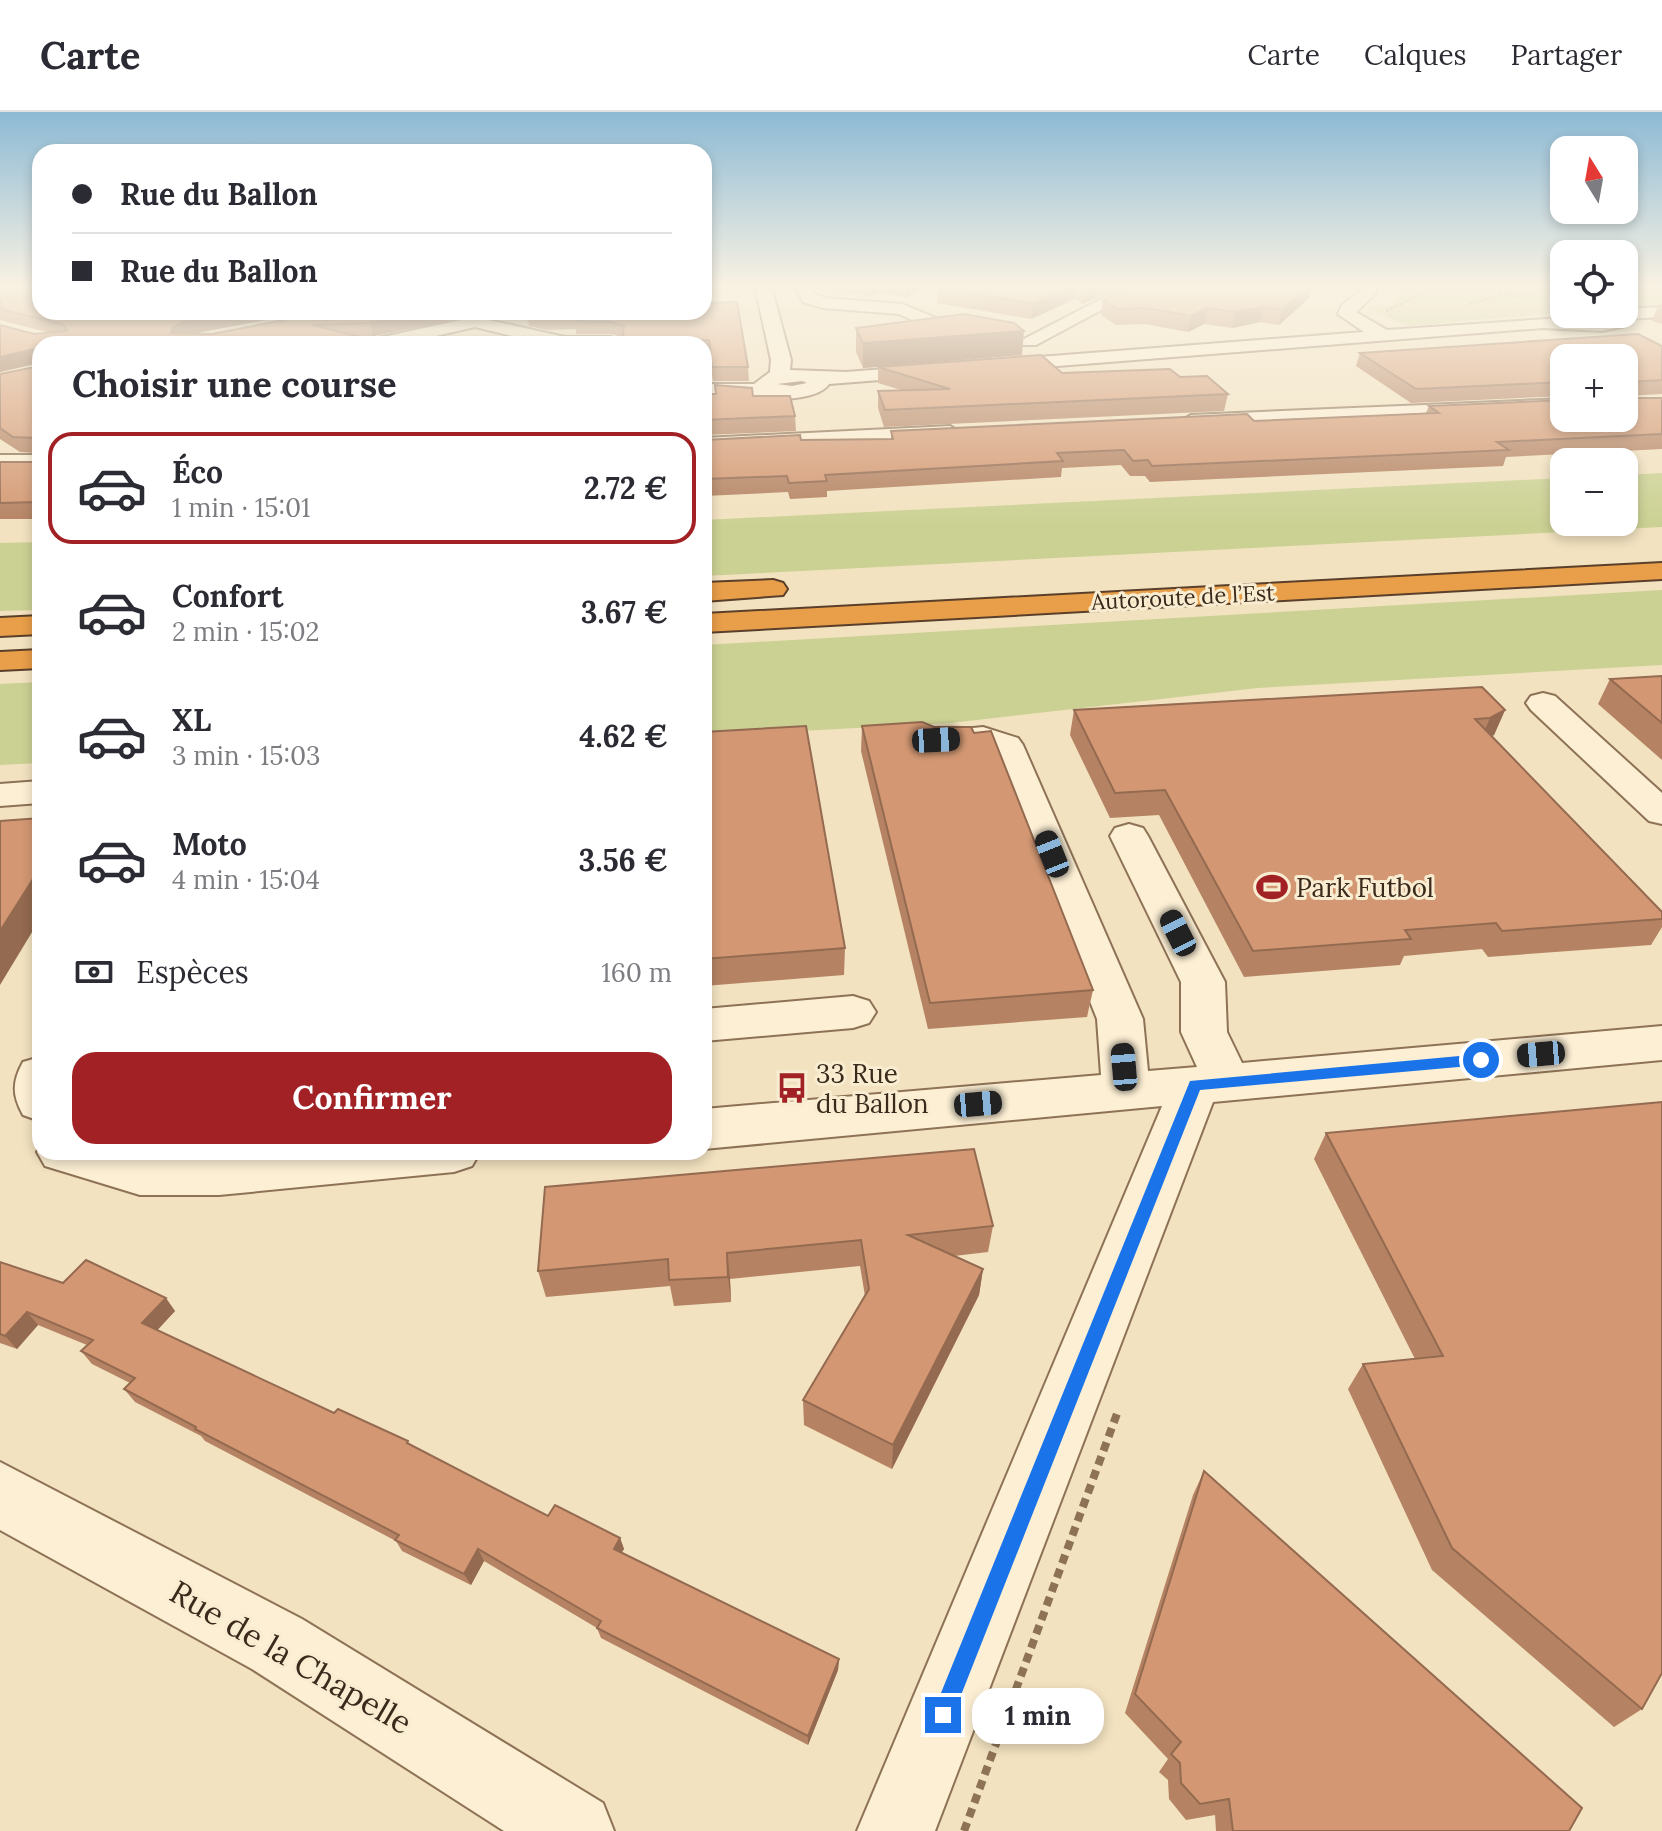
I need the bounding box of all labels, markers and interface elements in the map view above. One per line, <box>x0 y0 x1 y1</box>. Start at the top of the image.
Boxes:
text: Carte <box>40 31 140 79</box>
text: Carte <box>1248 37 1320 73</box>
text: Calques <box>1364 37 1467 73</box>
text: Partager <box>1511 37 1622 73</box>
north arrow <box>1550 136 1638 224</box>
map controls <box>1550 136 1638 536</box>
text: Rue du Ballon <box>120 175 318 213</box>
button: locate <box>1550 240 1638 328</box>
text: Rue du Ballon <box>120 252 318 290</box>
button: + <box>1550 344 1638 432</box>
text: Choisir une course <box>72 361 397 407</box>
button: − <box>1550 448 1638 536</box>
icon: car <box>76 452 148 524</box>
text: Éco <box>172 453 223 491</box>
text: 2.72 € <box>584 469 668 507</box>
text: 1 min · 15:01 <box>172 491 311 524</box>
icon: car <box>76 576 148 648</box>
text: Confort <box>172 577 283 615</box>
street label: Autoroute de l’Est <box>1090 578 1276 616</box>
text: 3.67 € <box>581 593 668 631</box>
text: 2 min · 15:02 <box>172 615 319 648</box>
icon: car <box>76 700 148 772</box>
text: XL <box>172 701 211 739</box>
text: 4.62 € <box>579 717 668 755</box>
car <box>911 727 961 753</box>
text: 3 min · 15:03 <box>172 739 321 772</box>
icon: car <box>76 824 148 896</box>
text: Moto <box>172 825 247 863</box>
car <box>1032 827 1072 881</box>
text: 3.56 € <box>579 841 668 879</box>
text: 4 min · 15:04 <box>172 863 320 896</box>
sports icon: Park Futbol <box>1255 870 1289 904</box>
place label: Park Futbol <box>1296 871 1434 904</box>
car <box>1156 906 1200 960</box>
icon: cash <box>72 950 116 994</box>
text: Espèces <box>136 953 249 991</box>
text: 160 m <box>601 956 672 989</box>
car <box>1516 1040 1566 1068</box>
car <box>1110 1042 1138 1092</box>
route start <box>1463 1042 1499 1078</box>
button: Confirmer <box>72 1052 672 1144</box>
place label: 33 Rue du Ballon <box>816 1057 929 1120</box>
bus stop icon: 33 Rue du Ballon <box>775 1071 809 1105</box>
car <box>953 1090 1003 1118</box>
street label: Rue de la Chapelle <box>163 1571 419 1743</box>
callout: 1 min <box>971 1687 1103 1743</box>
route end <box>925 1697 961 1733</box>
text: 1 min <box>1005 1699 1071 1732</box>

